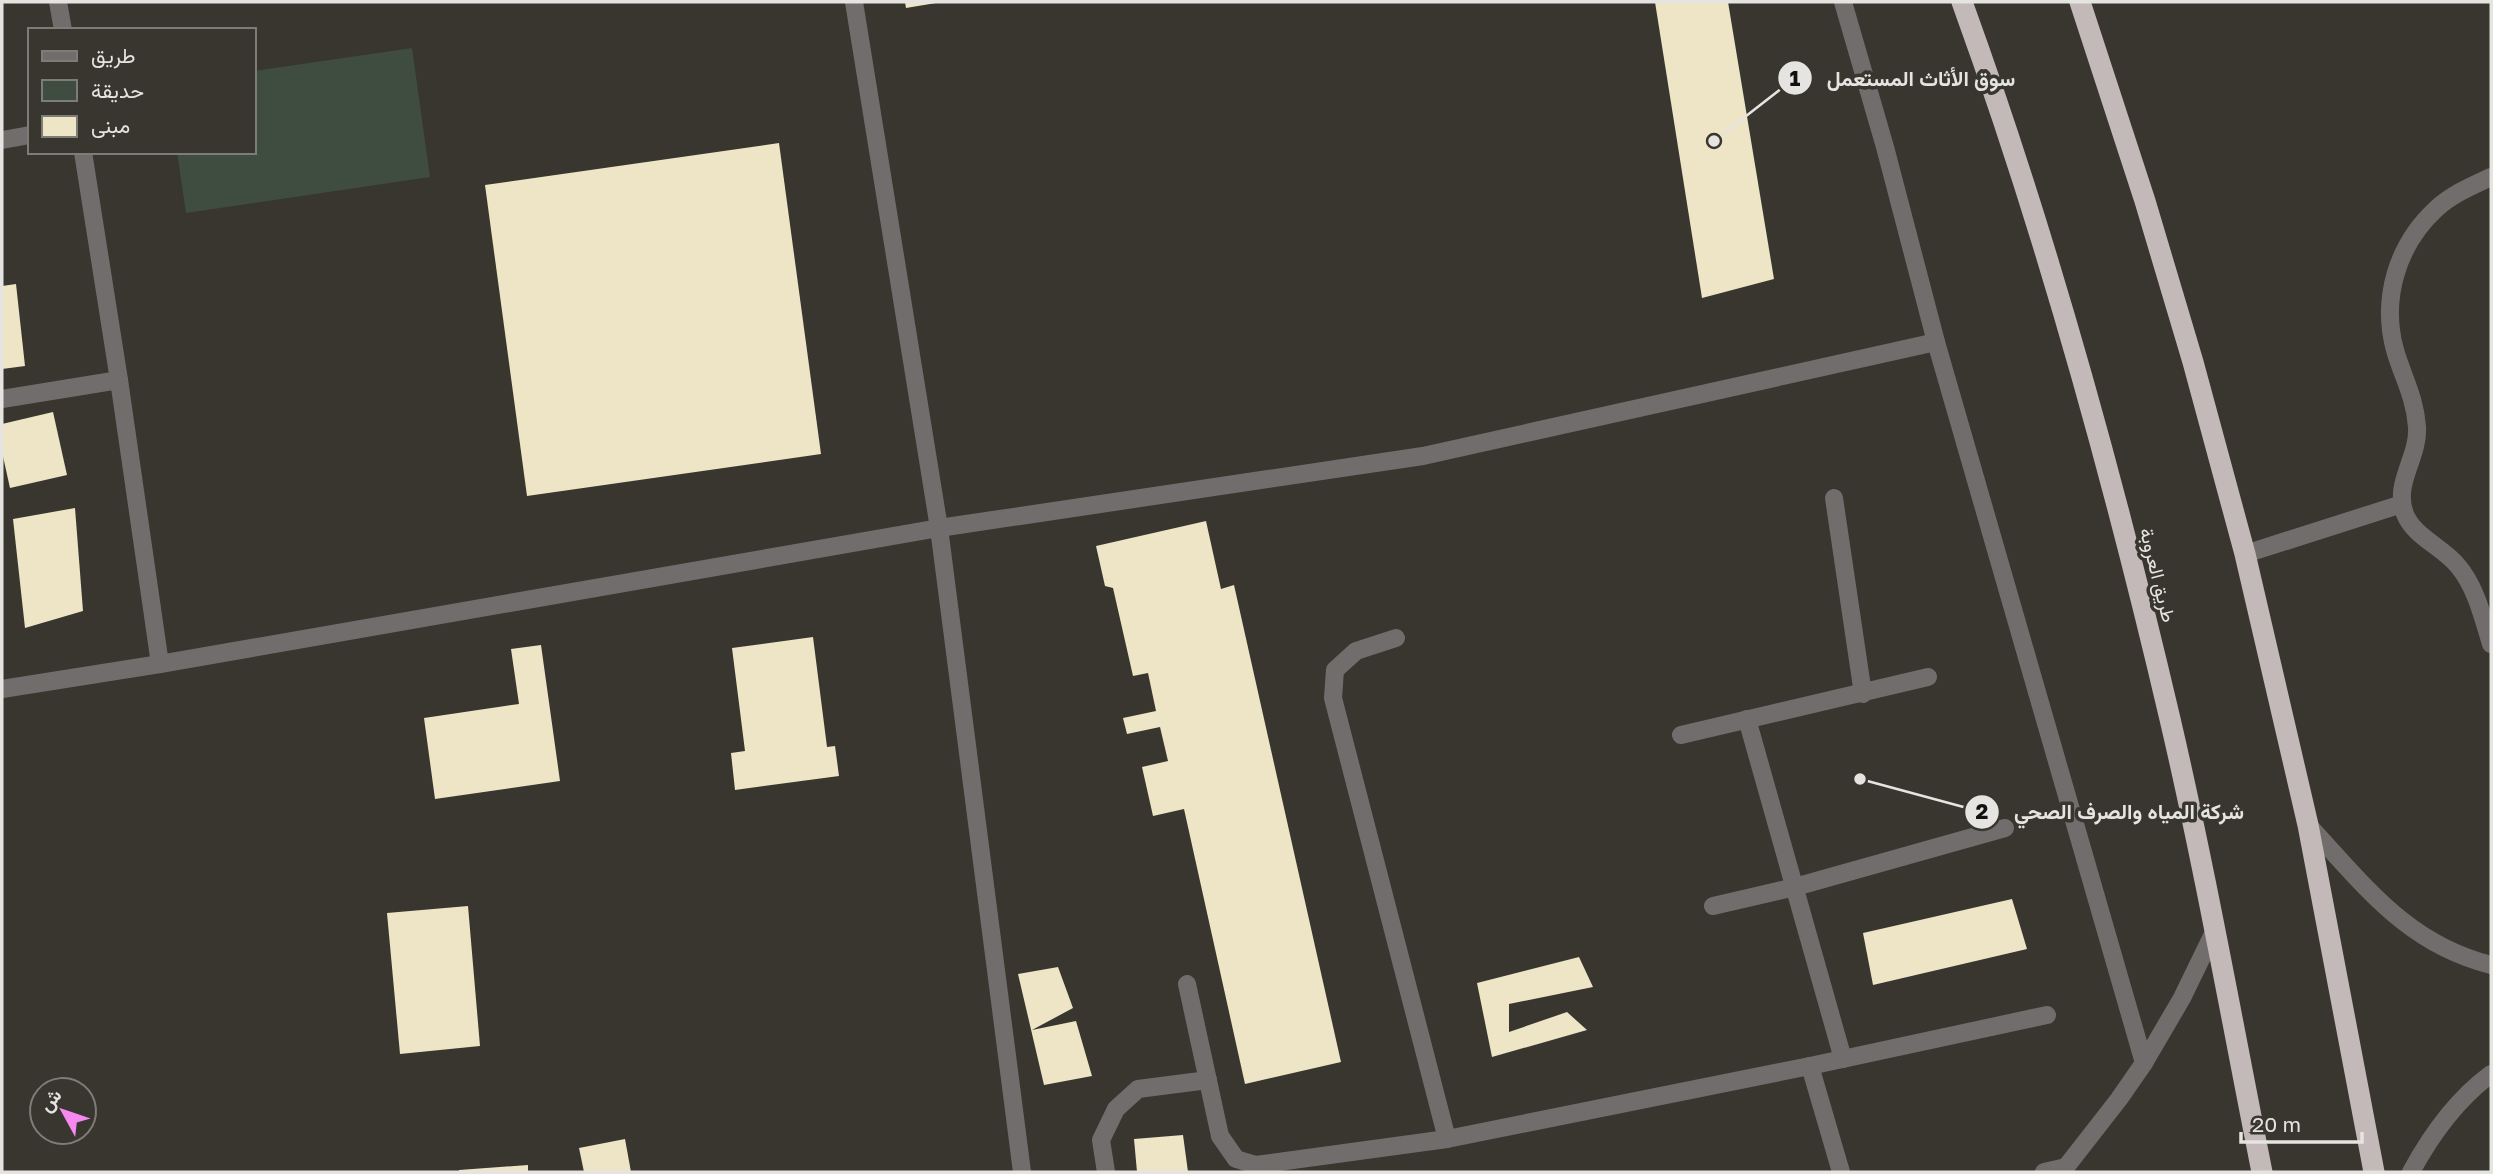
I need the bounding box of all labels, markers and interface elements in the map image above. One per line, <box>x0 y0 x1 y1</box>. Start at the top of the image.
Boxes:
legend <box>28 28 256 154</box>
text: طريق <box>91 42 136 69</box>
callout: سوق الأثاث المستعمل <box>1777 57 2029 99</box>
text: 1 <box>1790 65 1801 91</box>
text: سوق الأثاث المستعمل <box>1827 65 2015 92</box>
text: حديقة <box>91 77 144 103</box>
text: مبنى <box>91 112 130 138</box>
street label: طريق العروبة <box>2135 525 2181 625</box>
callout: شركة المياه والصرف الصحي <box>1965 791 2258 833</box>
text: 2 <box>1976 798 1989 824</box>
text: شركة المياه والصرف الصحي <box>2014 798 2244 829</box>
north arrow <box>28 1076 98 1146</box>
text: ش <box>33 1083 67 1117</box>
scale bar <box>2241 1100 2362 1144</box>
text: 20 m <box>2252 1111 2301 1137</box>

